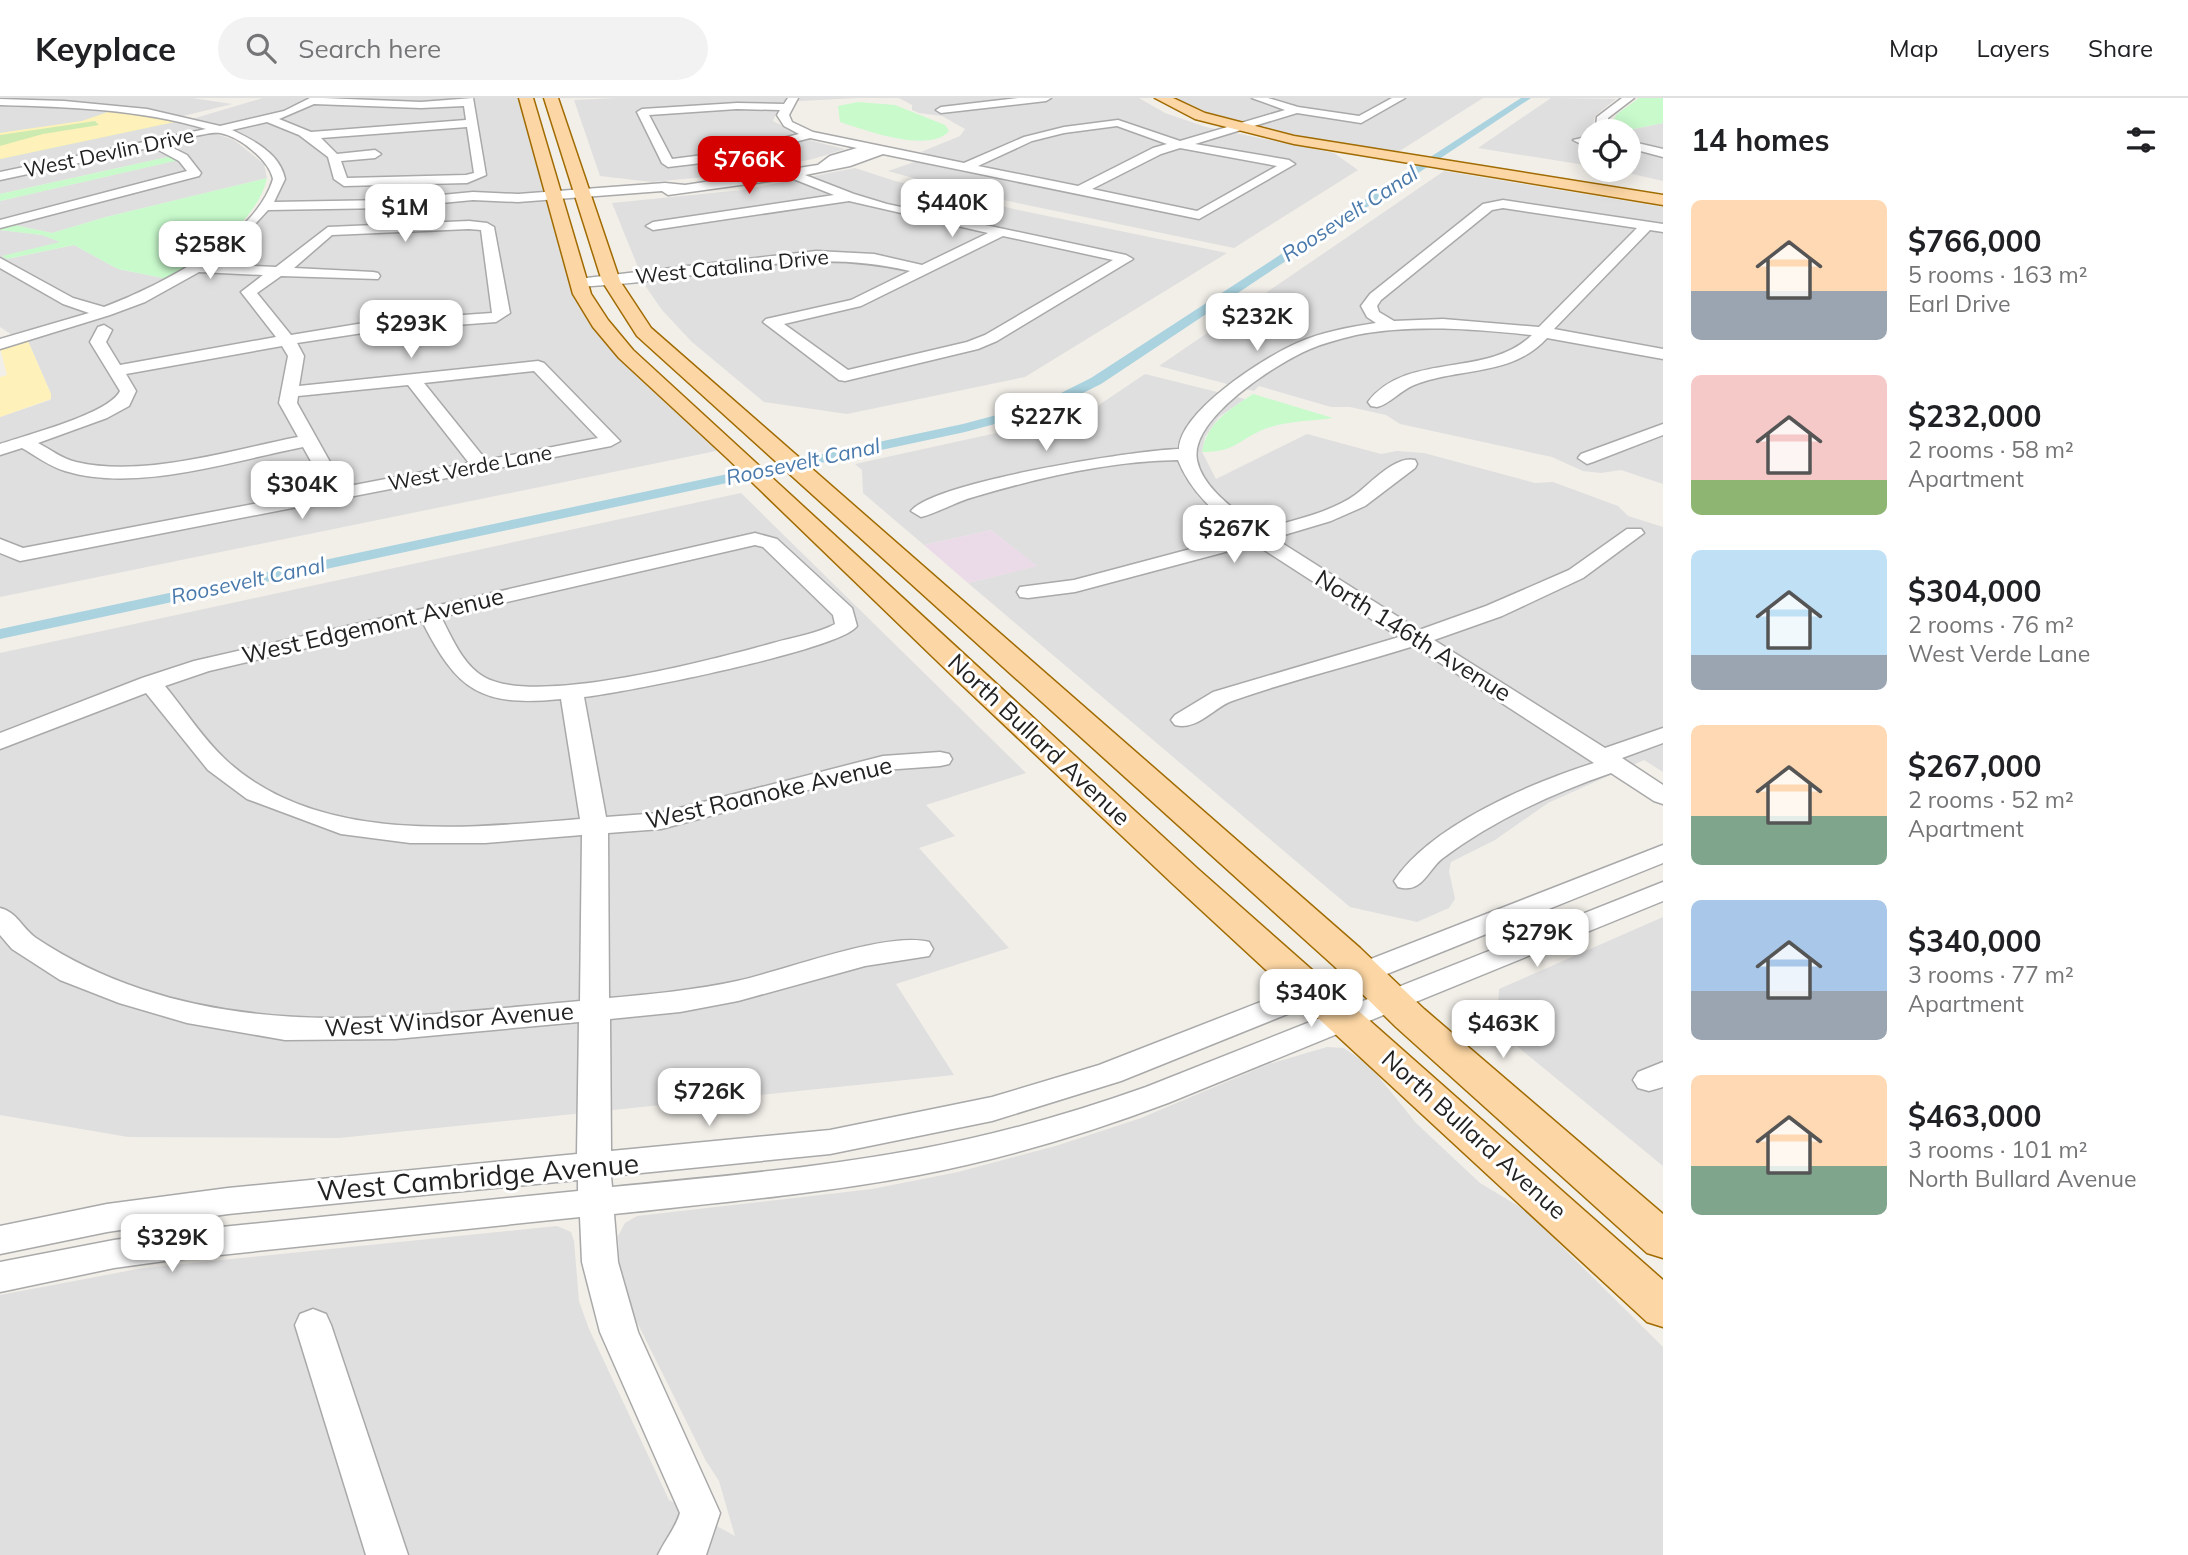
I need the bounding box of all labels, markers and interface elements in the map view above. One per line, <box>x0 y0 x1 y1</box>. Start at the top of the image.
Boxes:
search box <box>218 17 708 80</box>
text: Keyplace <box>35 28 176 69</box>
icon: search <box>242 29 280 67</box>
text: Search here <box>298 32 441 65</box>
text: Map <box>1889 33 1938 63</box>
text: Layers <box>1976 33 2050 63</box>
text: Share <box>2088 33 2153 63</box>
map controls <box>1578 119 1641 182</box>
button: locate <box>1578 119 1641 182</box>
street label: West Devlin Drive <box>21 121 196 183</box>
text: 14 homes <box>1691 121 1830 159</box>
icon: filters <box>2122 121 2160 159</box>
pin: $766K <box>700 136 798 196</box>
text: $766K <box>714 144 784 173</box>
water label: Roosevelt Canal <box>1277 160 1422 267</box>
pin: $440K <box>903 180 1001 239</box>
pin: $1M <box>371 184 439 244</box>
text: $440K <box>917 187 987 216</box>
text: $1M <box>381 192 429 221</box>
pin: $258K <box>161 222 259 281</box>
text: $766,000 <box>1908 222 2041 260</box>
icon: home <box>1747 228 1831 312</box>
text: $258K <box>175 229 245 258</box>
street label: West Catalina Drive <box>634 243 830 289</box>
text: 5 rooms · 163 m² <box>1908 260 2088 289</box>
text: Earl Drive <box>1908 289 2011 318</box>
pin: $232K <box>1208 294 1306 353</box>
pin: $293K <box>362 300 460 360</box>
text: $232K <box>1222 301 1292 330</box>
text: $293K <box>376 308 446 337</box>
pin: $227K <box>997 394 1095 453</box>
text: $232,000 <box>1908 397 2041 435</box>
text: $227K <box>1011 401 1081 430</box>
icon: home <box>1747 403 1831 487</box>
water label: Roosevelt Canal <box>723 432 882 490</box>
text: 2 rooms · 58 m² <box>1908 435 2074 464</box>
street label: West Verde Lane <box>386 438 554 496</box>
pin: $304K <box>253 462 351 521</box>
text: Apartment <box>1908 464 2024 493</box>
text: $304K <box>267 469 337 498</box>
pin: $267K <box>1185 505 1283 565</box>
text: $267K <box>1199 513 1269 542</box>
water label: Roosevelt Canal <box>168 551 327 609</box>
street label: North 146th Avenue <box>1310 563 1517 708</box>
text: $304,000 <box>1908 572 2041 610</box>
icon: home <box>1747 578 1831 662</box>
street label: West Edgemont Avenue <box>239 580 507 670</box>
text: 2 rooms · 76 m² <box>1908 610 2074 639</box>
text: West Verde Lane <box>1908 639 2090 668</box>
street label: North Bullard Avenue <box>942 647 1137 832</box>
text: $267,000 <box>1908 747 2041 785</box>
street label: West Roanoke Avenue <box>643 749 895 835</box>
icon: home <box>1747 753 1831 837</box>
text: 2 rooms · 52 m² <box>1908 785 2074 814</box>
text: Apartment <box>1908 814 2024 843</box>
pin: $279K <box>1488 910 1586 969</box>
text: $279K <box>1502 917 1572 946</box>
text: $340,000 <box>1908 922 2041 960</box>
icon: home <box>1747 928 1831 1012</box>
text: 3 rooms · 77 m² <box>1908 960 2074 989</box>
pin: $340K <box>1262 970 1360 1029</box>
text: $340K <box>1276 977 1346 1006</box>
text: Apartment <box>1908 989 2024 1018</box>
street label: West Windsor Avenue <box>323 995 575 1043</box>
pin: $463K <box>1454 1000 1552 1060</box>
text: $463K <box>1468 1008 1538 1037</box>
street label: North Bullard Avenue <box>1376 1043 1573 1225</box>
pin: $726K <box>660 1068 758 1128</box>
text: $726K <box>674 1076 744 1105</box>
text: $463,000 <box>1908 1097 2041 1135</box>
icon: home <box>1747 1103 1831 1187</box>
text: 3 rooms · 101 m² <box>1908 1135 2088 1164</box>
street label: West Cambridge Avenue <box>316 1145 640 1208</box>
text: North Bullard Avenue <box>1908 1164 2137 1193</box>
pin: $329K <box>123 1214 221 1274</box>
text: $329K <box>137 1222 207 1251</box>

